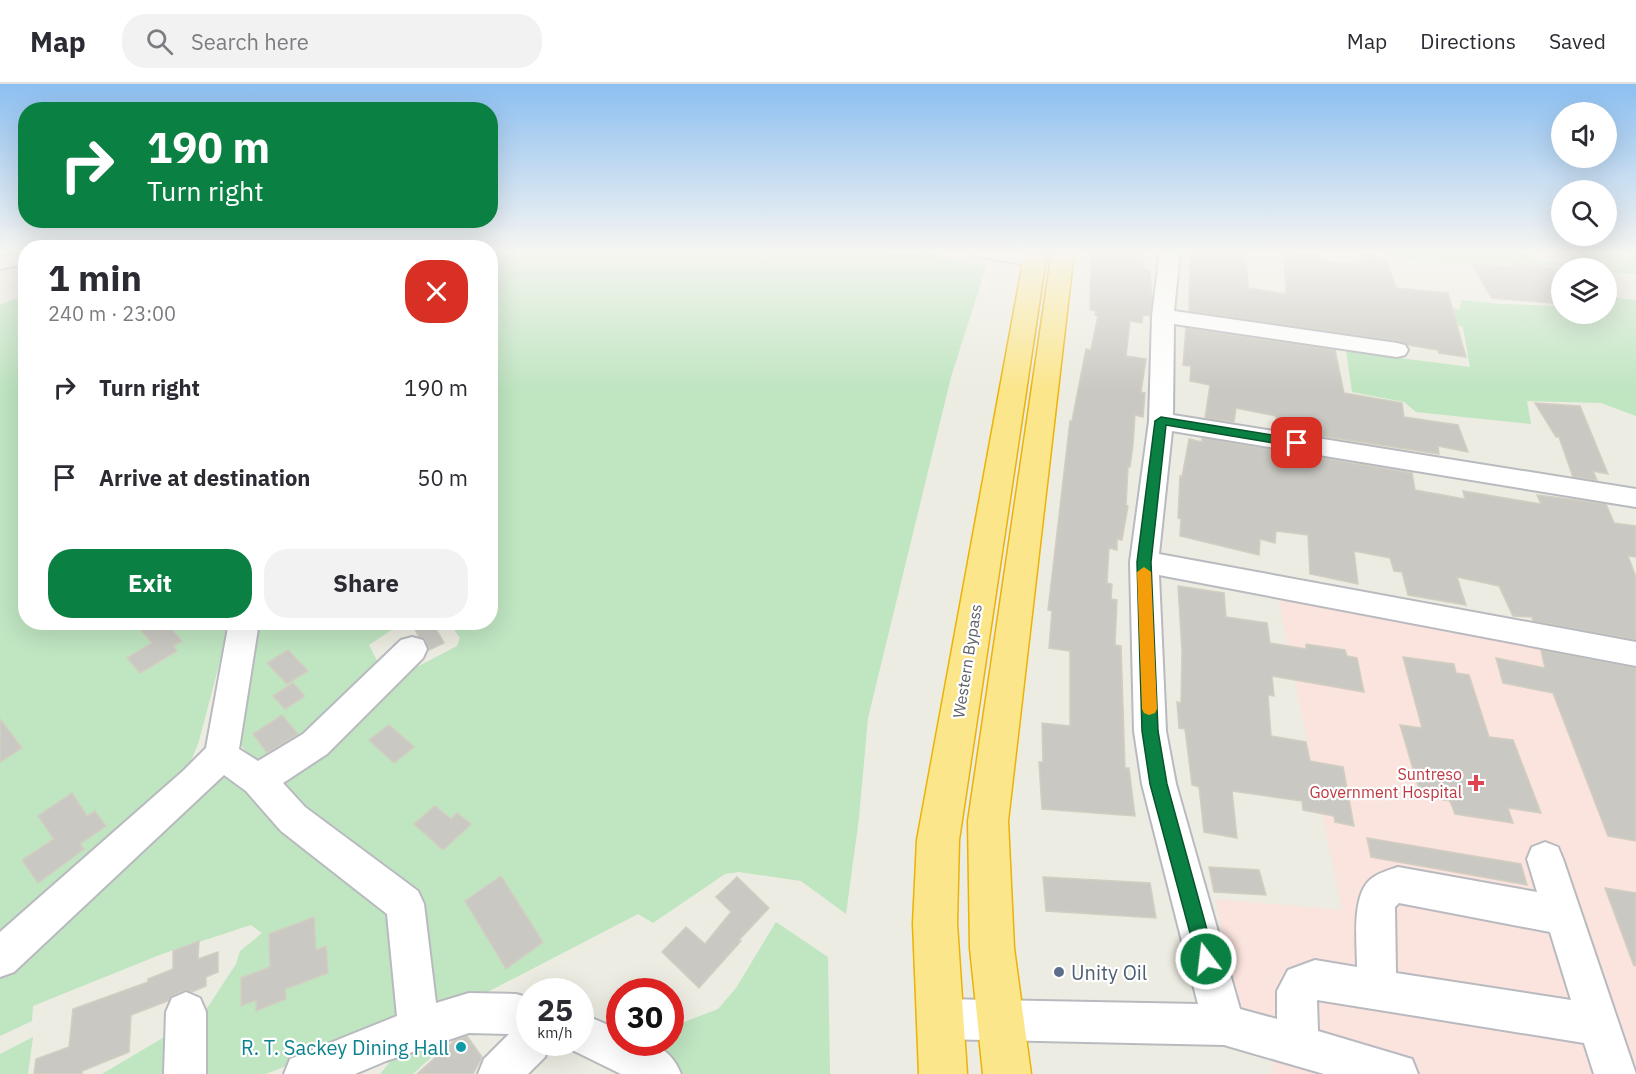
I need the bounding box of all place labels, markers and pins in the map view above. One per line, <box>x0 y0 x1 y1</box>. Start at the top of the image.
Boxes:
pin <box>1271 417 1322 468</box>
place label: Suntreso Government Hospital <box>1309 764 1462 802</box>
marker: Suntreso Government Hospital <box>1467 774 1485 792</box>
place label: Unity Oil <box>1071 959 1147 986</box>
marker: Unity Oil <box>1052 965 1066 979</box>
place label: R. T. Sackey Dining Hall <box>241 1034 449 1061</box>
marker: R. T. Sackey Dining Hall <box>454 1040 468 1054</box>

